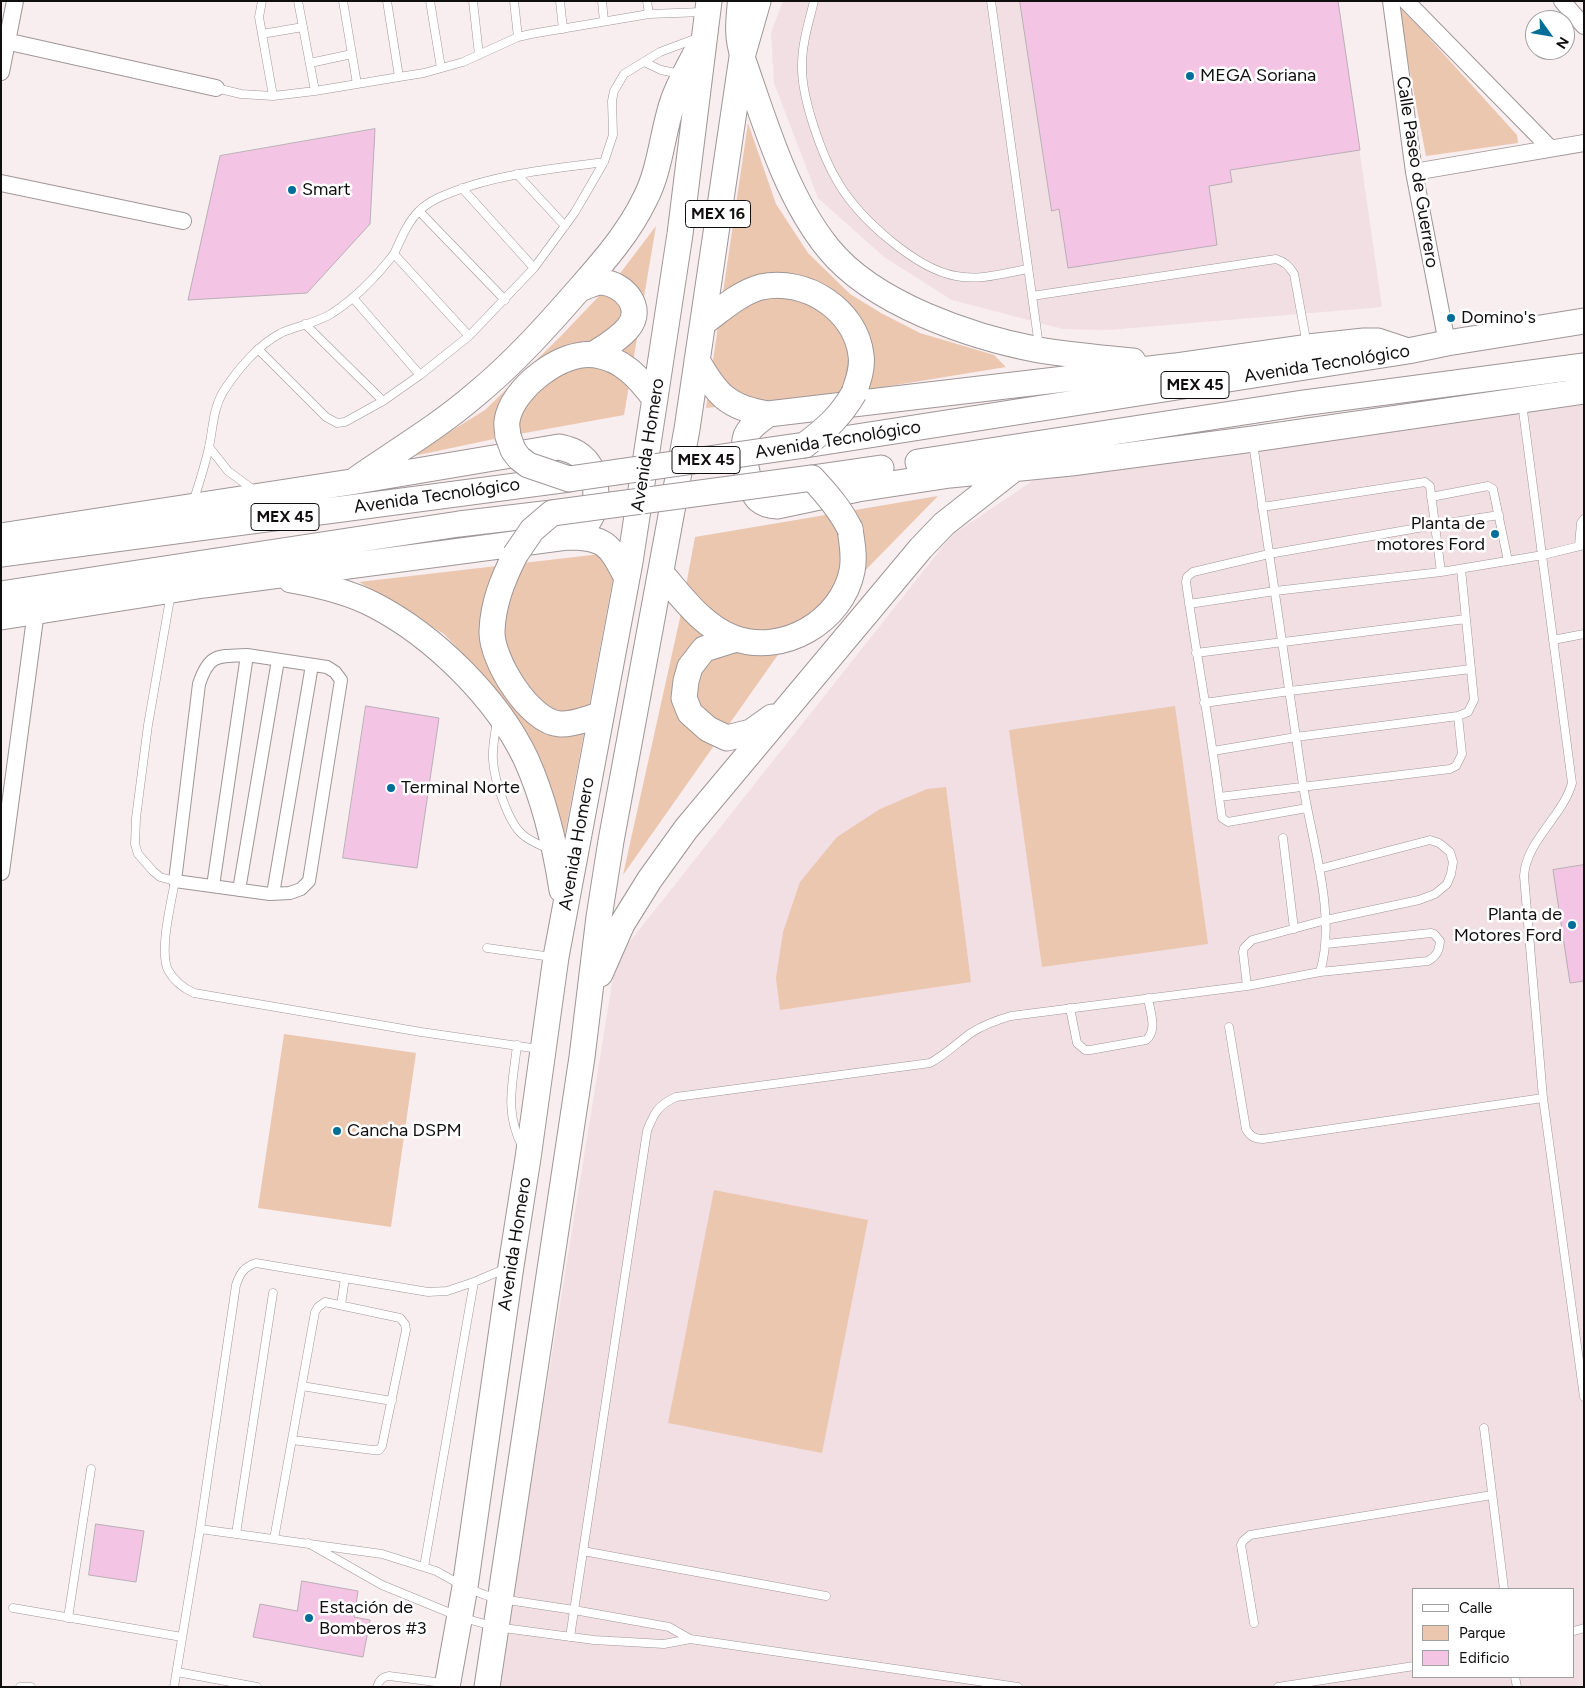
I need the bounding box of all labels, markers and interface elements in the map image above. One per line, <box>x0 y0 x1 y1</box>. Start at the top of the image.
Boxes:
north arrow <box>1525 10 1575 60</box>
text: N <box>1552 34 1572 52</box>
place label: MEGA Soriana <box>1200 65 1316 87</box>
marker: MEGA Soriana <box>1184 70 1196 82</box>
street label: Calle Paseo de Guerrero <box>1391 75 1443 269</box>
place label: Smart <box>302 179 350 201</box>
marker: Smart <box>286 184 298 196</box>
road number: MEX 16 <box>686 200 750 228</box>
place label: Domino's <box>1461 307 1536 329</box>
marker: Domino's <box>1445 312 1457 324</box>
street label: Avenida Tecnológico <box>1243 340 1411 388</box>
road number: MEX 45 <box>1161 372 1229 398</box>
street label: Avenida Homero <box>627 377 669 513</box>
street label: Avenida Tecnológico <box>754 416 922 464</box>
road number: MEX 45 <box>672 446 740 474</box>
street label: Avenida Tecnológico <box>353 474 521 518</box>
road number: MEX 45 <box>251 504 319 530</box>
place label: Planta de motores Ford <box>1377 513 1485 556</box>
marker: Planta de motores Ford <box>1489 528 1501 540</box>
street label: Avenida Homero <box>555 776 599 912</box>
place label: Terminal Norte <box>401 777 520 799</box>
marker: Terminal Norte <box>385 782 397 794</box>
place label: Planta de Motores Ford <box>1454 904 1562 946</box>
marker: Planta de Motores Ford <box>1566 919 1578 931</box>
place label: Cancha DSPM <box>347 1120 462 1142</box>
marker: Cancha DSPM <box>331 1125 343 1137</box>
street label: Avenida Homero <box>494 1176 536 1312</box>
legend <box>1412 1588 1575 1678</box>
place label: Estación de Bomberos #3 <box>319 1597 427 1640</box>
text: Calle <box>1459 1599 1492 1617</box>
marker: Estación de Bomberos #3 <box>303 1612 315 1624</box>
text: Parque <box>1459 1624 1506 1642</box>
text: Edificio <box>1459 1649 1509 1667</box>

